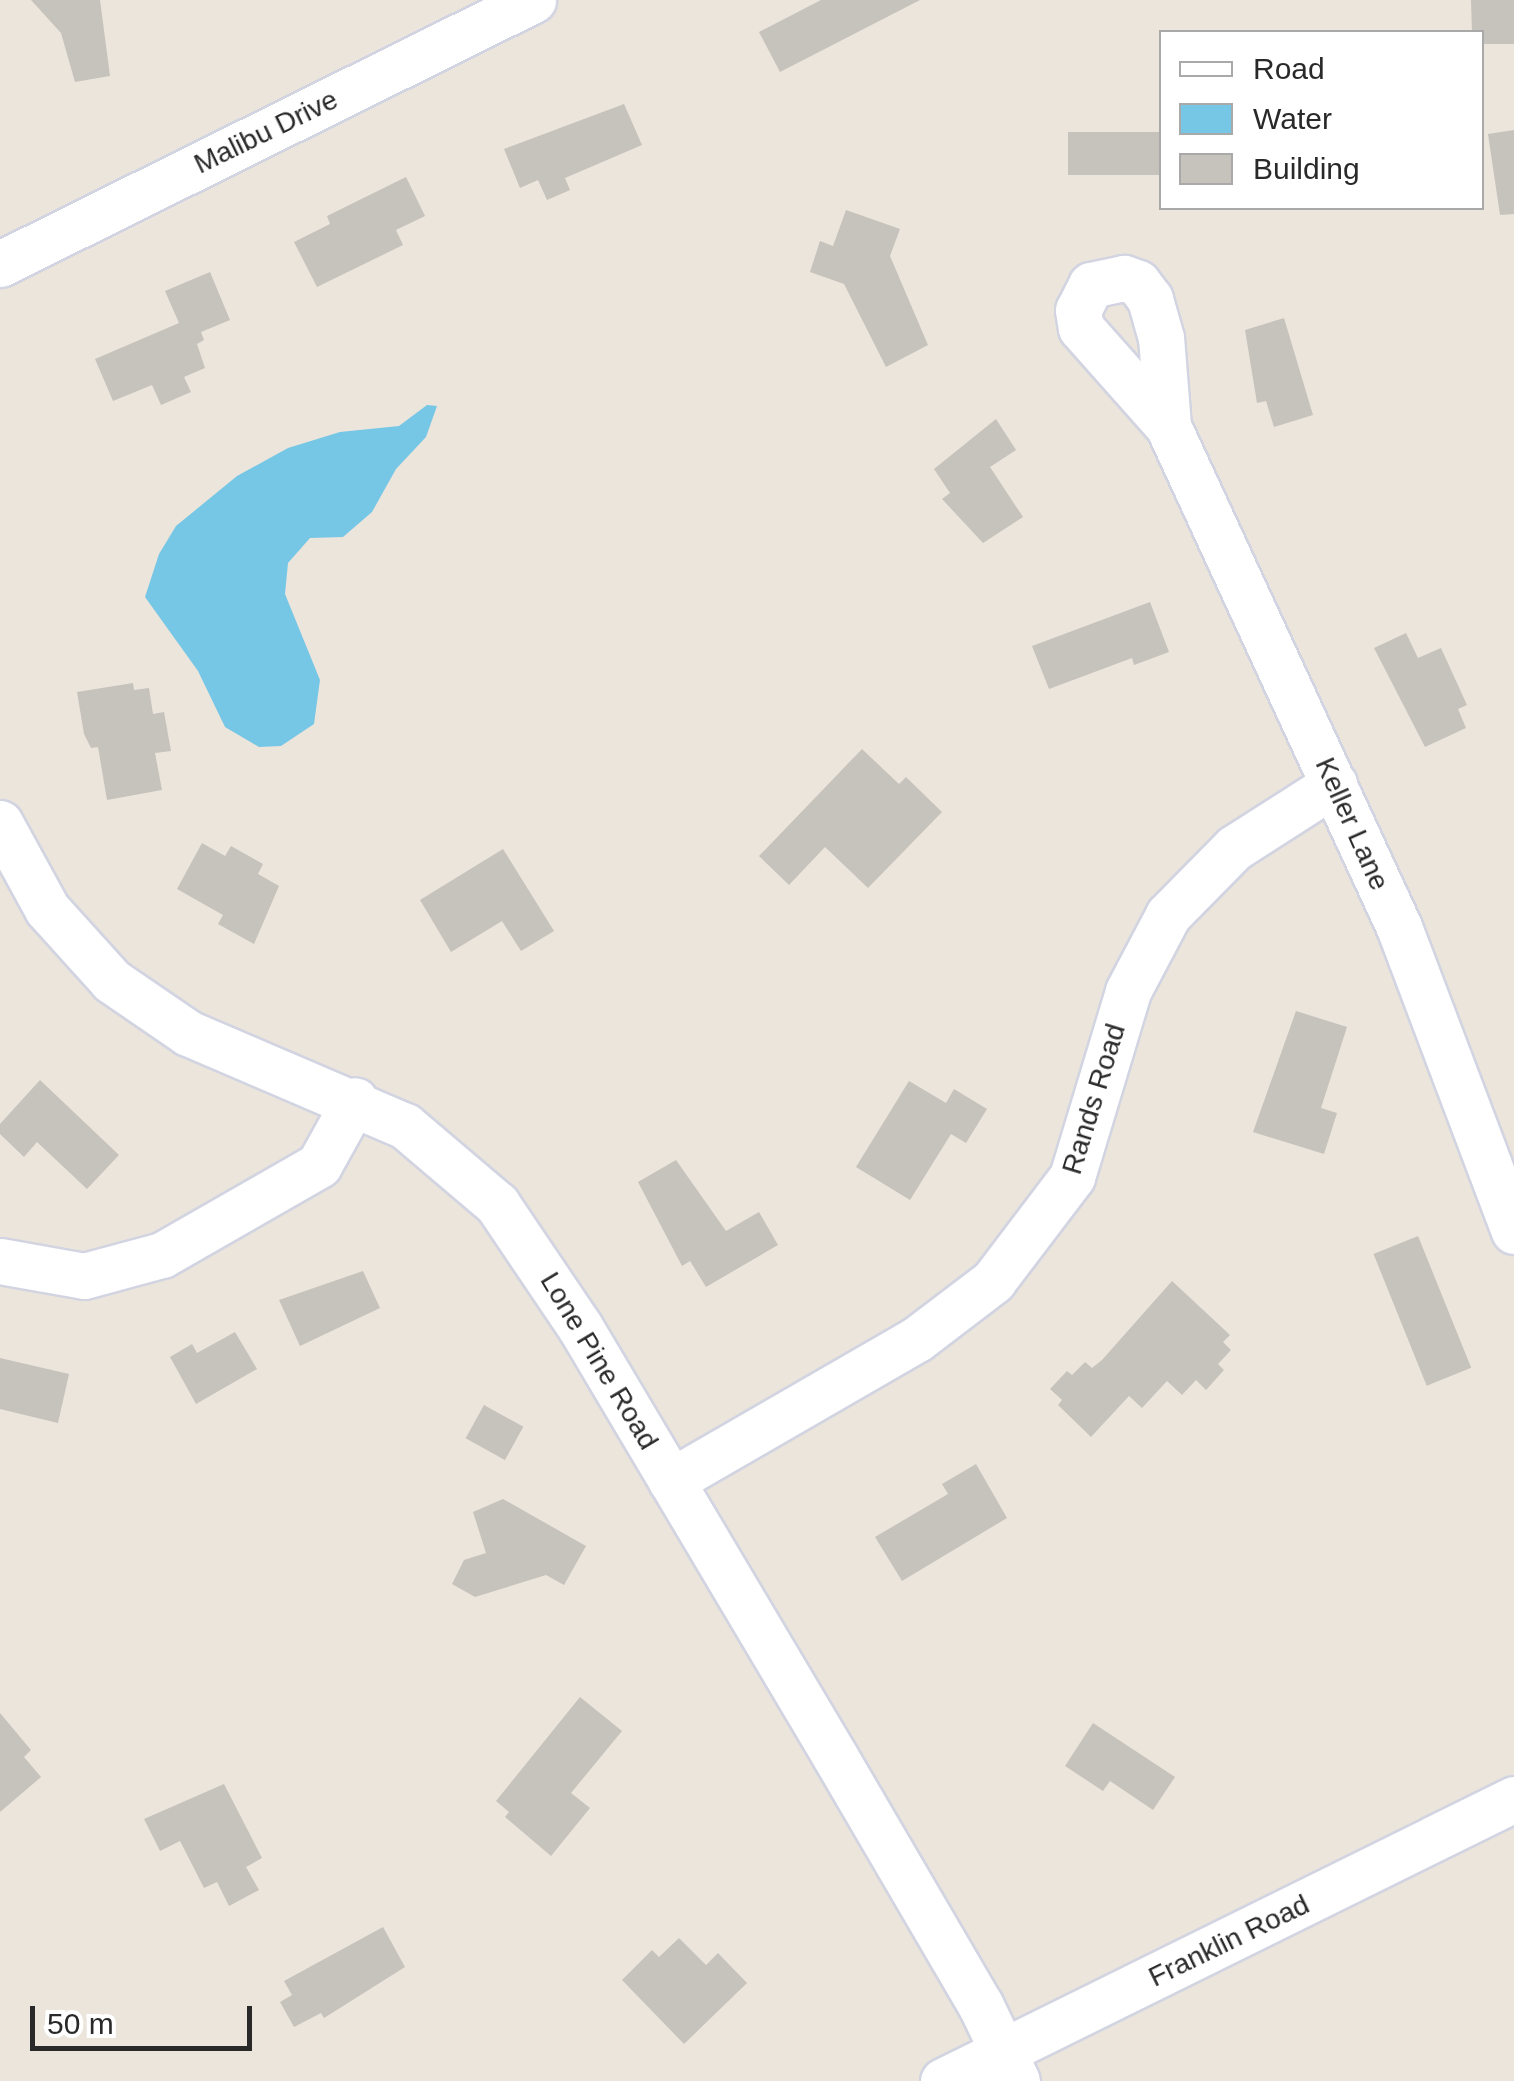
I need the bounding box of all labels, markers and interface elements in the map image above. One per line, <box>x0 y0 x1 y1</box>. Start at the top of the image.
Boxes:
legend <box>1159 30 1484 210</box>
text: Road <box>1253 52 1325 85</box>
street label: Malibu Drive <box>189 83 343 181</box>
text: Water <box>1253 102 1332 135</box>
text: Building <box>1253 152 1360 185</box>
street label: Keller Lane <box>1308 752 1396 896</box>
street label: Rands Road <box>1055 1020 1133 1178</box>
street label: Lone Pine Road <box>533 1266 665 1456</box>
street label: Franklin Road <box>1143 1888 1315 1994</box>
scale bar <box>35 1986 258 2048</box>
text: 50 m <box>47 2007 114 2040</box>

